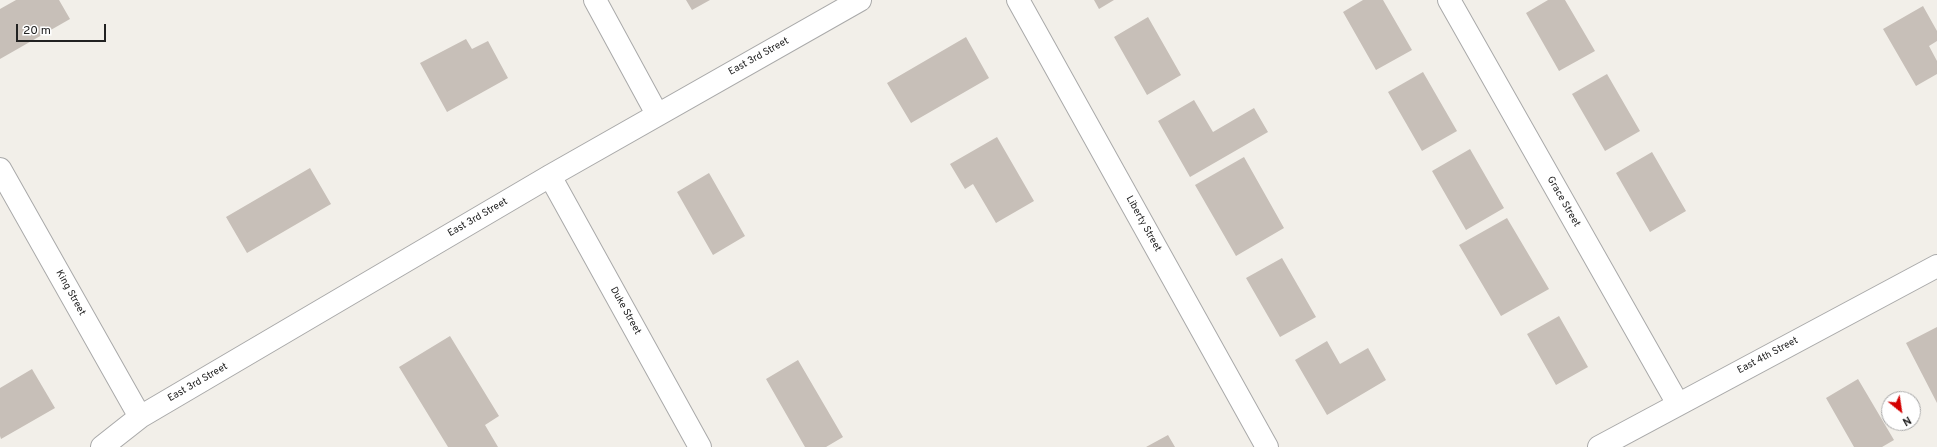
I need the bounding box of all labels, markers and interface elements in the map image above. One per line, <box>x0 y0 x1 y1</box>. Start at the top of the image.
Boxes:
scale bar <box>18 16 108 42</box>
text: 20 m <box>23 23 51 39</box>
street label: East 3rd Street <box>727 35 791 79</box>
street label: Grace Street <box>1544 175 1582 229</box>
street label: Liberty Street <box>1123 194 1163 254</box>
street label: East 3rd Street <box>446 196 510 240</box>
street label: King Street <box>53 268 87 318</box>
street label: Duke Street <box>607 285 643 337</box>
street label: East 4th Street <box>1736 335 1800 377</box>
street label: East 3rd Street <box>166 361 230 405</box>
north arrow <box>1881 391 1921 431</box>
text: N <box>1900 412 1913 429</box>

